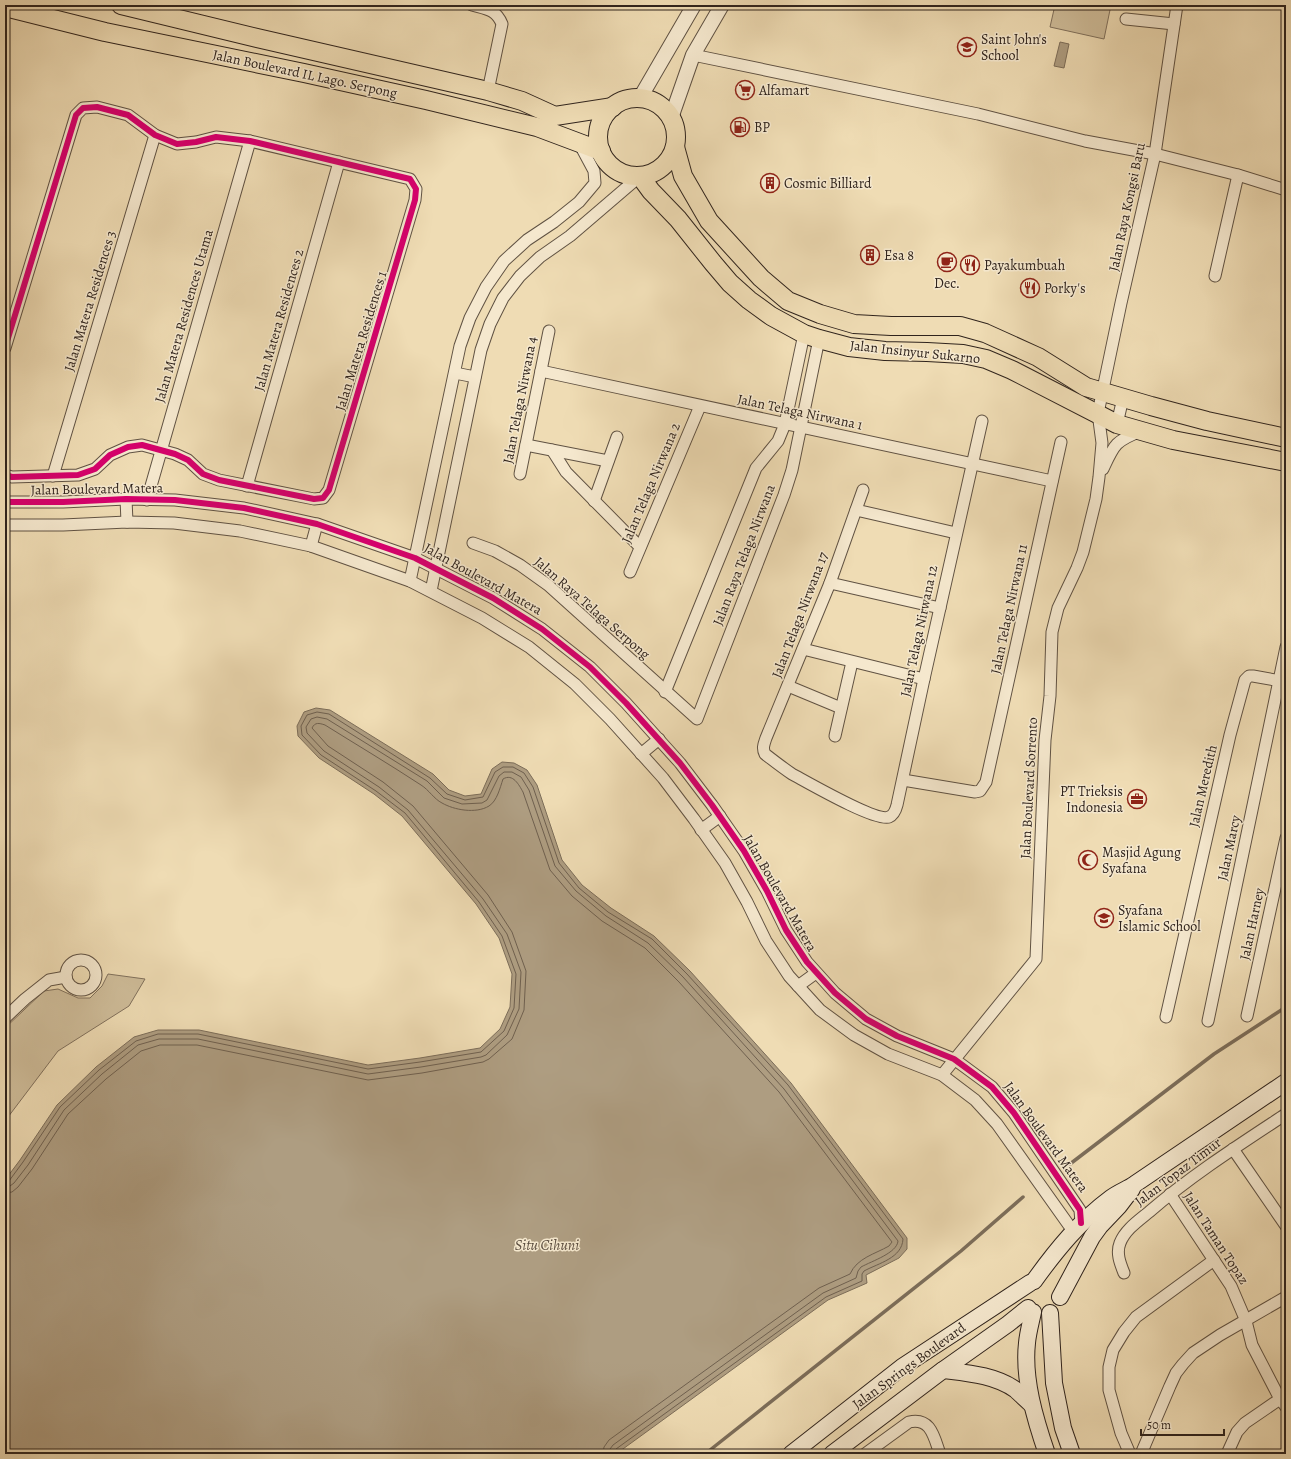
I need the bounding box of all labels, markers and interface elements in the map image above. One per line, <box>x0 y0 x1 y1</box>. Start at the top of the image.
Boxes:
place label: Saint John's School <box>981 30 1047 65</box>
school or university icon: Saint John's School <box>956 36 978 58</box>
street label: Jalan Boulevard IL Lago. Serpong <box>211 45 399 103</box>
supermarket icon: Alfamart <box>734 79 756 101</box>
place label: Alfamart <box>758 81 810 100</box>
fuel station icon: BP <box>729 116 751 138</box>
place label: BP <box>754 118 770 137</box>
street label: Jalan Raya Kongsi Baru <box>1104 140 1150 273</box>
building icon: Cosmic Billiard <box>759 172 781 194</box>
place label: Cosmic Billiard <box>784 174 872 193</box>
street label: Jalan Matera Residences Utama <box>150 227 218 405</box>
street label: Jalan Matera Residences 3 <box>60 228 121 374</box>
building icon: Esa 8 <box>859 244 881 266</box>
street label: Jalan Matera Residences 2 <box>250 246 309 393</box>
place label: Esa 8 <box>884 246 914 265</box>
cafe icon: Dec. <box>936 251 958 273</box>
restaurant icon: Payakumbuah <box>959 254 981 276</box>
place label: Payakumbuah <box>984 256 1066 275</box>
street label: Jalan Matera Residences 1 <box>331 269 391 413</box>
place label: Dec. <box>934 274 960 293</box>
restaurant icon: Porky's <box>1019 277 1041 299</box>
place label: Porky's <box>1044 279 1086 298</box>
street label: Jalan Telaga Nirwana 4 <box>498 335 542 465</box>
street label: Jalan Insinyur Sukarno <box>849 336 981 368</box>
street label: Jalan Telaga Nirwana 1 <box>736 389 865 435</box>
street label: Jalan Telaga Nirwana 2 <box>617 419 685 546</box>
street label: Jalan Boulevard Matera <box>31 478 164 500</box>
street label: Jalan Raya Telaga Nirwana <box>708 481 780 628</box>
street label: Jalan Boulevard Matera <box>420 539 546 620</box>
street label: Jalan Telaga Nirwana 11 <box>986 542 1032 676</box>
street label: Jalan Telaga Nirwana 17 <box>767 549 833 681</box>
street label: Jalan Raya Telaga Serpong <box>530 552 654 664</box>
street label: Jalan Telaga Nirwana 12 <box>896 563 942 699</box>
street label: Jalan Boulevard Sorrento <box>1016 717 1042 859</box>
street label: Jalan Meredith <box>1184 742 1222 829</box>
place label: PT Trieksis Indonesia <box>1060 782 1123 817</box>
office icon: PT Trieksis Indonesia <box>1126 788 1148 810</box>
street label: Jalan Marcy <box>1213 813 1245 883</box>
street label: Jalan Boulevard Matera <box>739 831 822 956</box>
place label: Masjid Agung Syafana <box>1102 843 1181 878</box>
mosque icon: Masjid Agung Syafana <box>1077 849 1099 871</box>
street label: Jalan Harney <box>1235 885 1269 962</box>
place label: Syafana Islamic School <box>1118 901 1201 936</box>
school or university icon: Syafana Islamic School <box>1093 907 1115 929</box>
street label: Jalan Boulevard Matera <box>999 1078 1093 1197</box>
street label: Jalan Topaz Timur <box>1131 1133 1226 1211</box>
street label: Jalan Taman Topaz <box>1179 1188 1253 1288</box>
water label: Situ Cihuni <box>515 1235 579 1255</box>
street label: Jalan Springs Boulevard <box>848 1318 970 1414</box>
scale bar <box>1141 1411 1224 1437</box>
text: 50 m <box>1147 1417 1171 1433</box>

